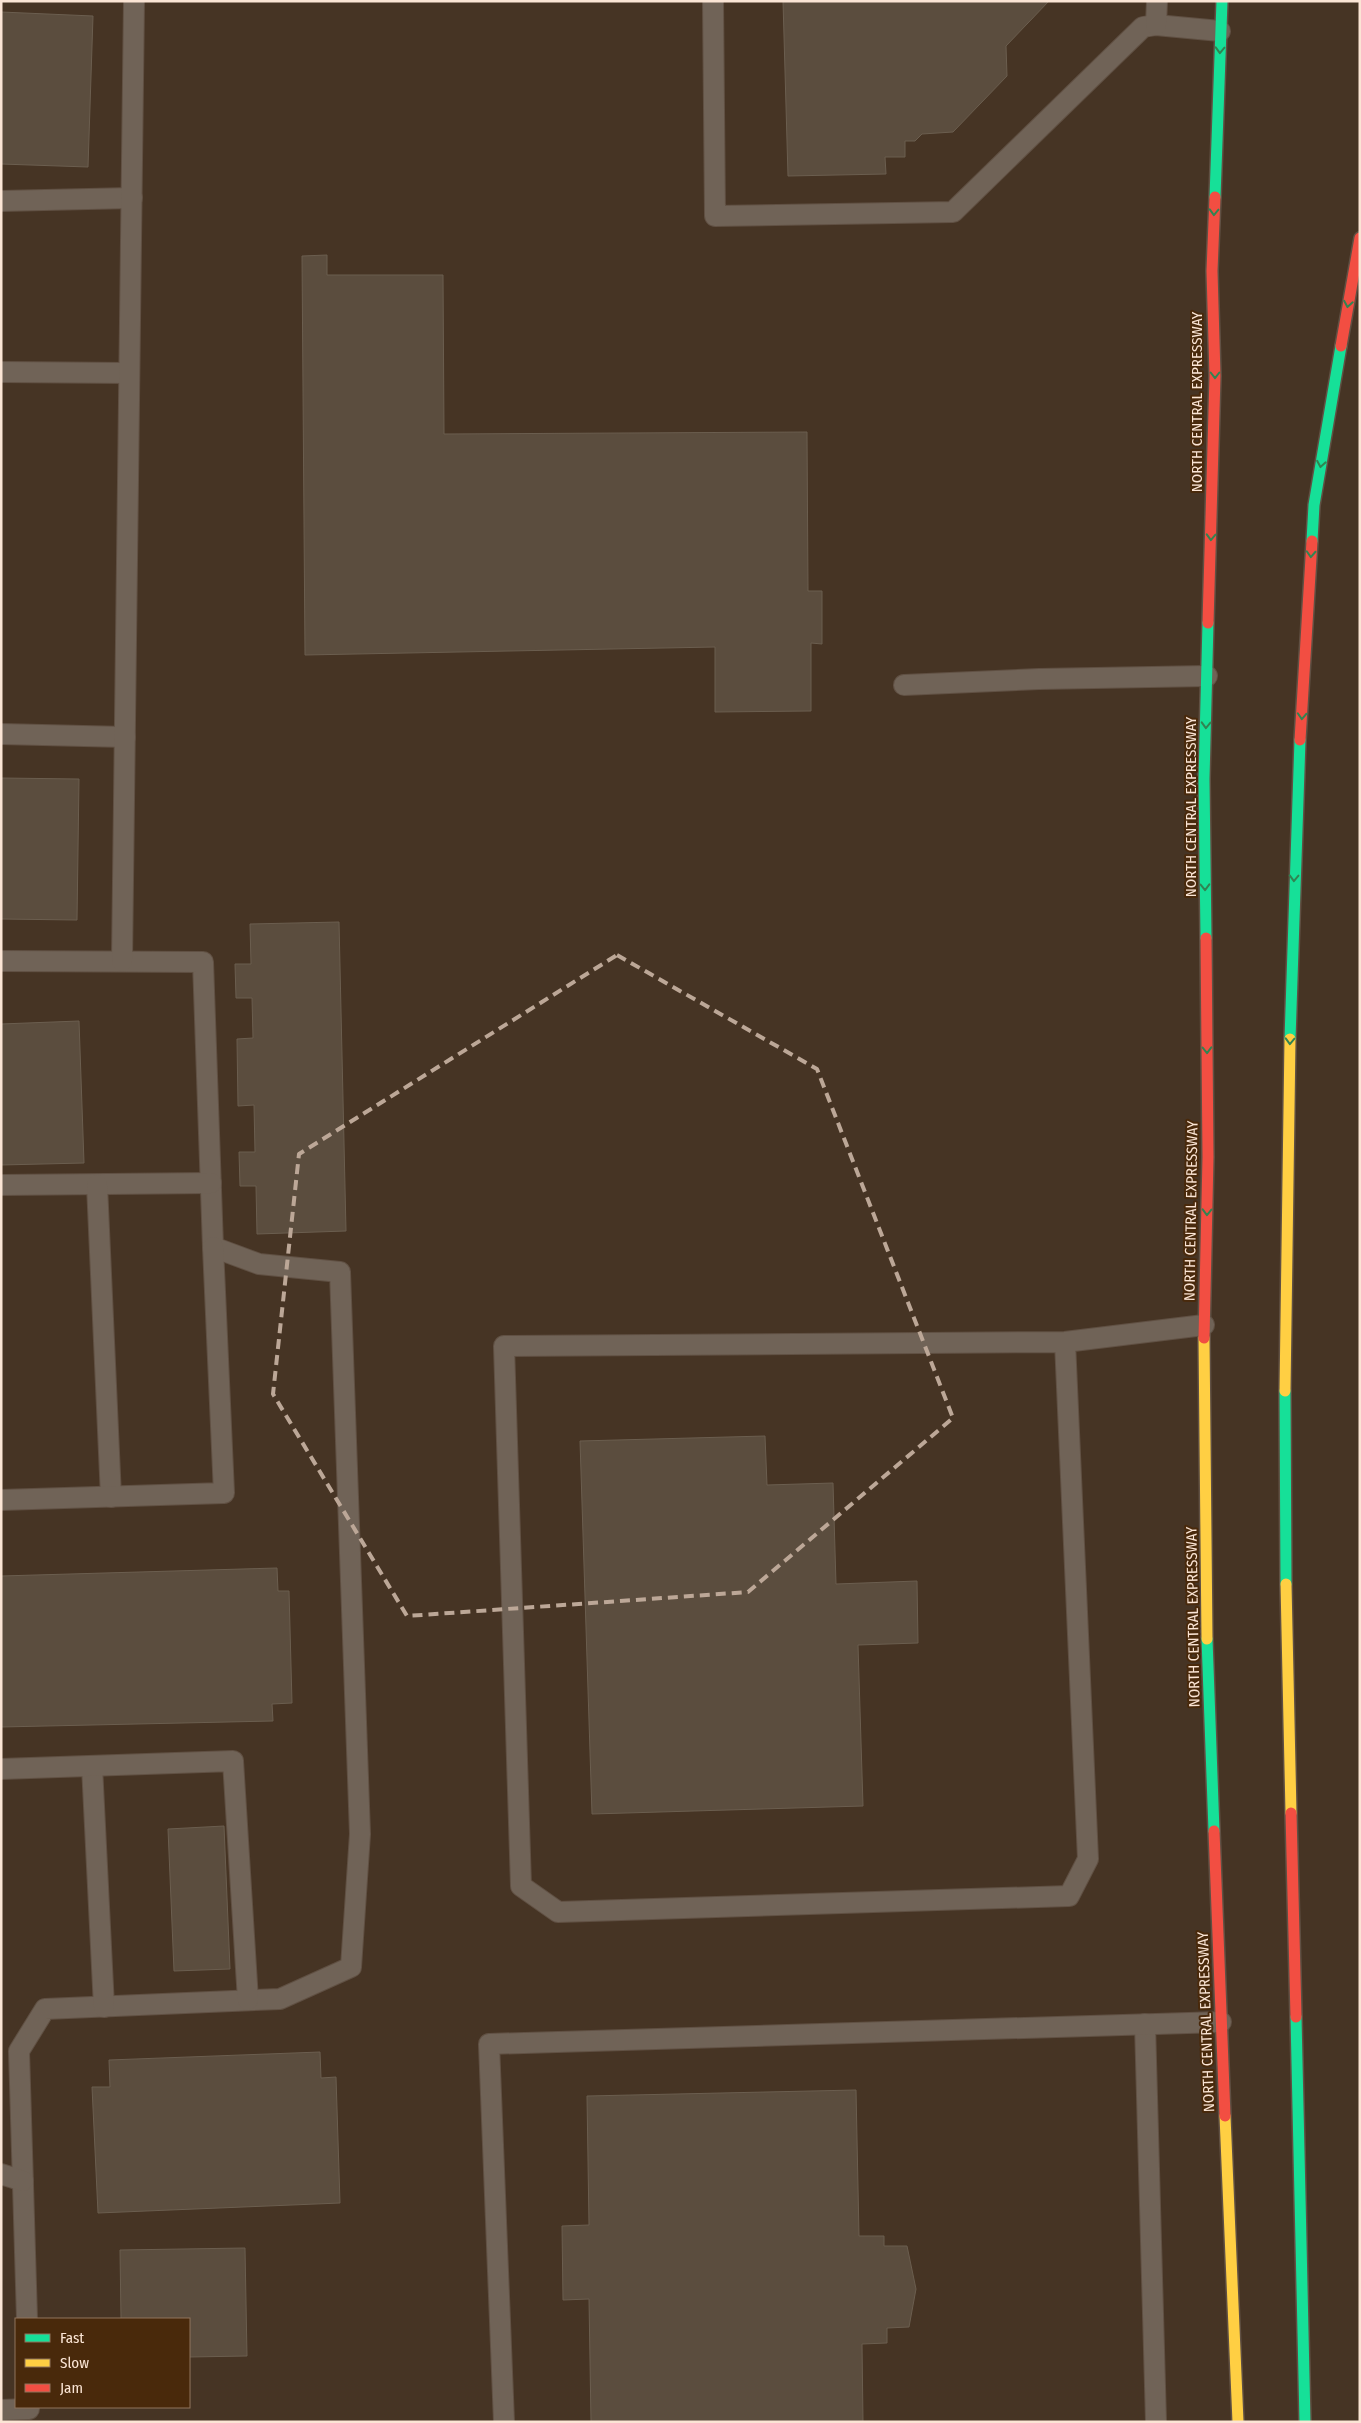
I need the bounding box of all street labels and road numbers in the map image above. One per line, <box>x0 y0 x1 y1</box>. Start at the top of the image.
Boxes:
street label: NORTH CENTRAL EXPRESSWAY <box>1188 311 1206 492</box>
street label: NORTH CENTRAL EXPRESSWAY <box>1182 716 1200 897</box>
street label: NORTH CENTRAL EXPRESSWAY <box>1180 1120 1202 1301</box>
street label: NORTH CENTRAL EXPRESSWAY <box>1182 1526 1204 1707</box>
street label: NORTH CENTRAL EXPRESSWAY <box>1194 1931 1218 2113</box>

